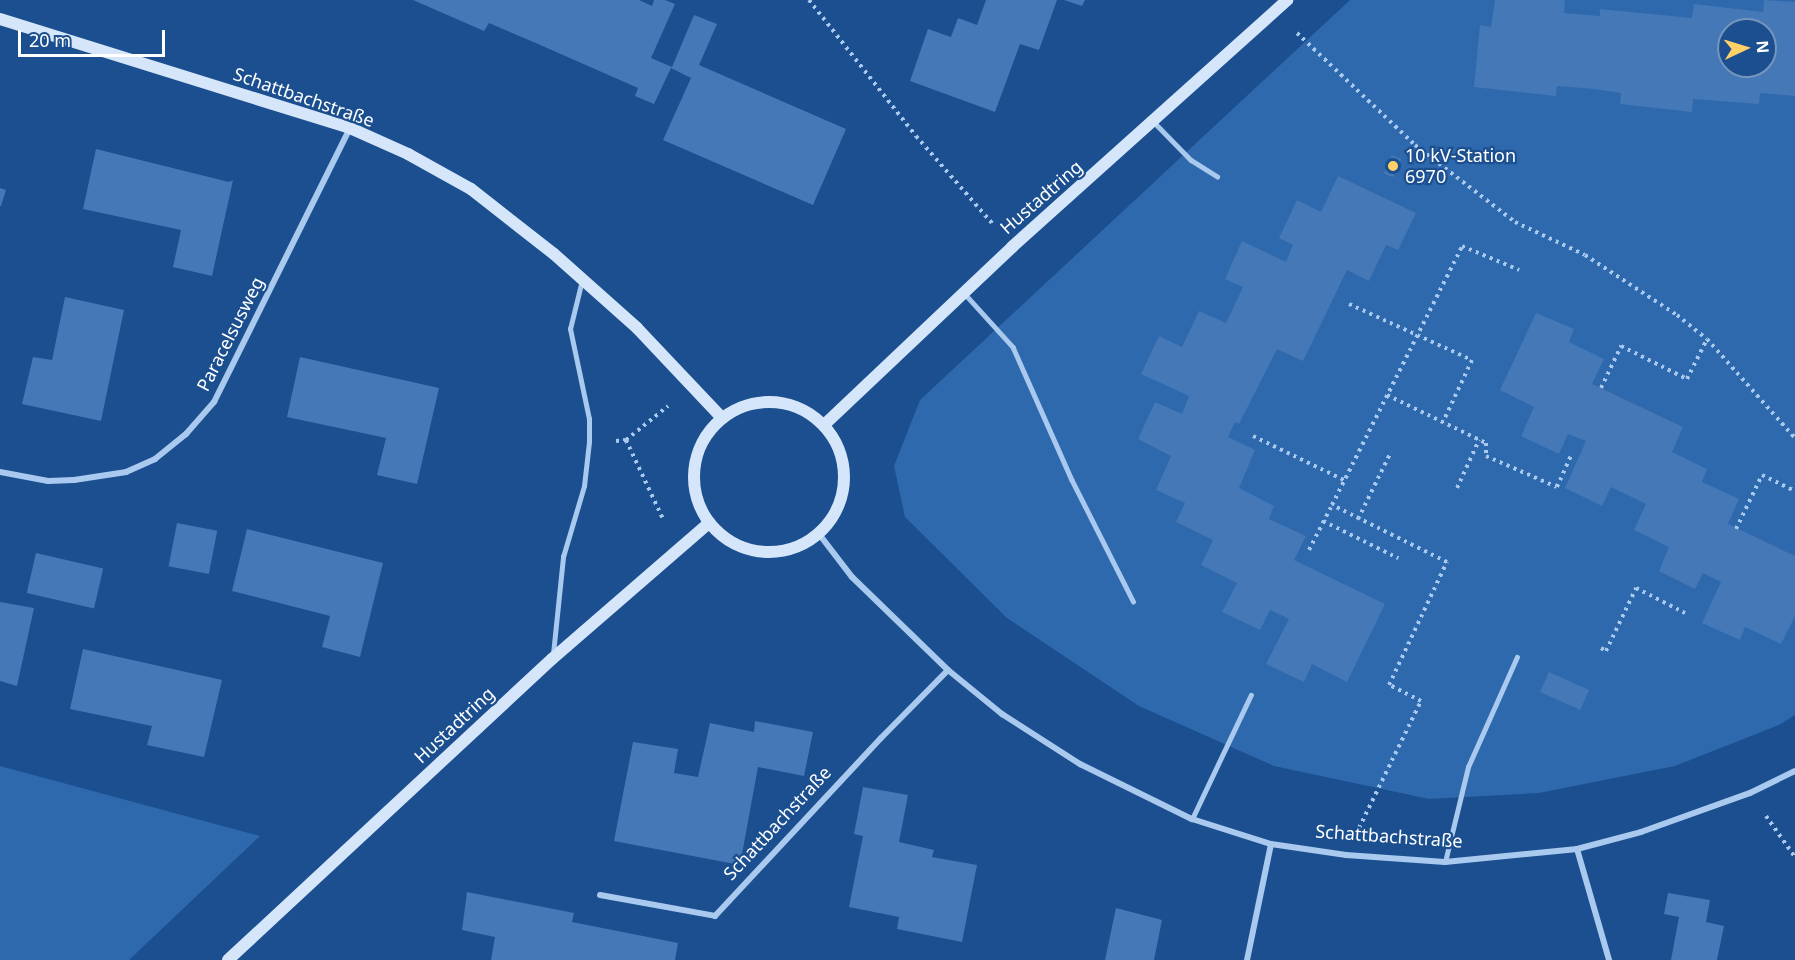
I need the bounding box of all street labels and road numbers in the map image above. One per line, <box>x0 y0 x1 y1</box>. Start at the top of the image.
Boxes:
street label: Schattbachstraße <box>231 63 377 131</box>
street label: Hustadtring <box>996 156 1086 238</box>
street label: Paracelsusweg <box>192 273 268 395</box>
street label: Hustadtring <box>410 682 498 768</box>
street label: Schattbachstraße <box>719 762 835 884</box>
street label: Schattbachstraße <box>1315 820 1463 852</box>

